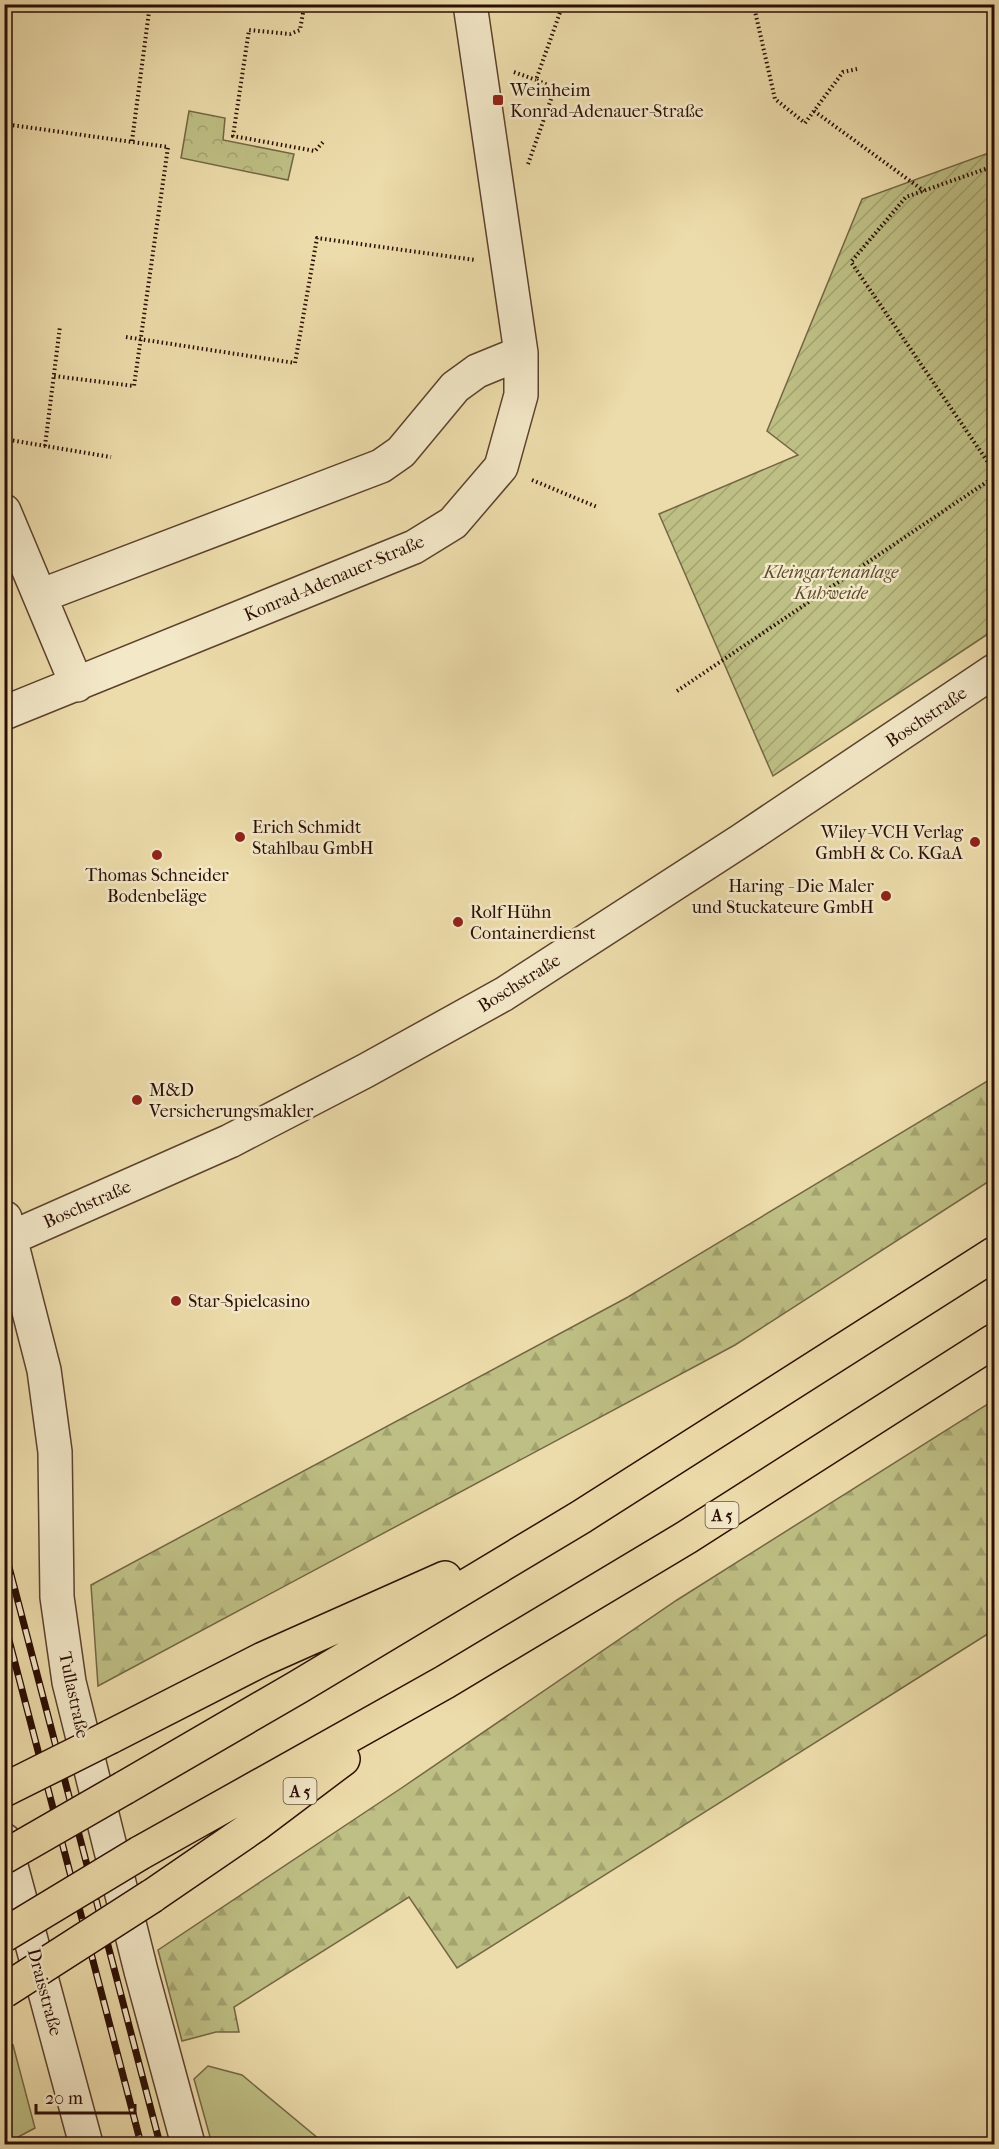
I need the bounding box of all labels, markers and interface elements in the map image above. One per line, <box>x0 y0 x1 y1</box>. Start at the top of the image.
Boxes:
place label: Weinheim Konrad-Adenauer-Straße <box>509 80 704 122</box>
marker: Weinheim Konrad-Adenauer-Straße <box>491 93 505 107</box>
street label: Konrad-Adenauer-Straße <box>241 531 427 626</box>
park label: Kleingartenanlage Kuhweide <box>762 562 899 604</box>
street label: Boschstraße <box>882 683 971 752</box>
place label: Erich Schmidt Stahlbau GmbH <box>252 817 374 859</box>
place label: Wiley-VCH Verlag GmbH & Co. KGaA <box>815 822 963 864</box>
marker: Erich Schmidt Stahlbau GmbH <box>233 830 247 844</box>
marker: Wiley-VCH Verlag GmbH & Co. KGaA <box>968 835 982 849</box>
marker: Thomas Schneider Bodenbeläge <box>150 848 164 862</box>
place label: Thomas Schneider Bodenbeläge <box>85 865 229 907</box>
place label: Haring - Die Maler und Stuckateure GmbH <box>691 876 874 918</box>
marker: Haring - Die Maler und Stuckateure GmbH <box>879 889 893 903</box>
place label: Rolf Hühn Containerdienst <box>470 902 596 944</box>
marker: Rolf Hühn Containerdienst <box>451 915 465 929</box>
street label: Boschstraße <box>474 950 564 1017</box>
place label: M&D Versicherungsmakler <box>148 1080 314 1122</box>
marker: M&D Versicherungsmakler <box>130 1093 144 1107</box>
street label: Boschstraße <box>40 1176 134 1233</box>
place label: Star-Spielcasino <box>188 1291 310 1312</box>
marker: Star-Spielcasino <box>169 1294 183 1308</box>
road number: A 5 <box>706 1502 738 1528</box>
street label: Tullastraße <box>54 1650 93 1740</box>
road number: A 5 <box>284 1778 316 1804</box>
street label: Draisstraße <box>23 1946 66 2038</box>
scale bar <box>36 2077 135 2115</box>
text: 20 m <box>45 2088 83 2109</box>

